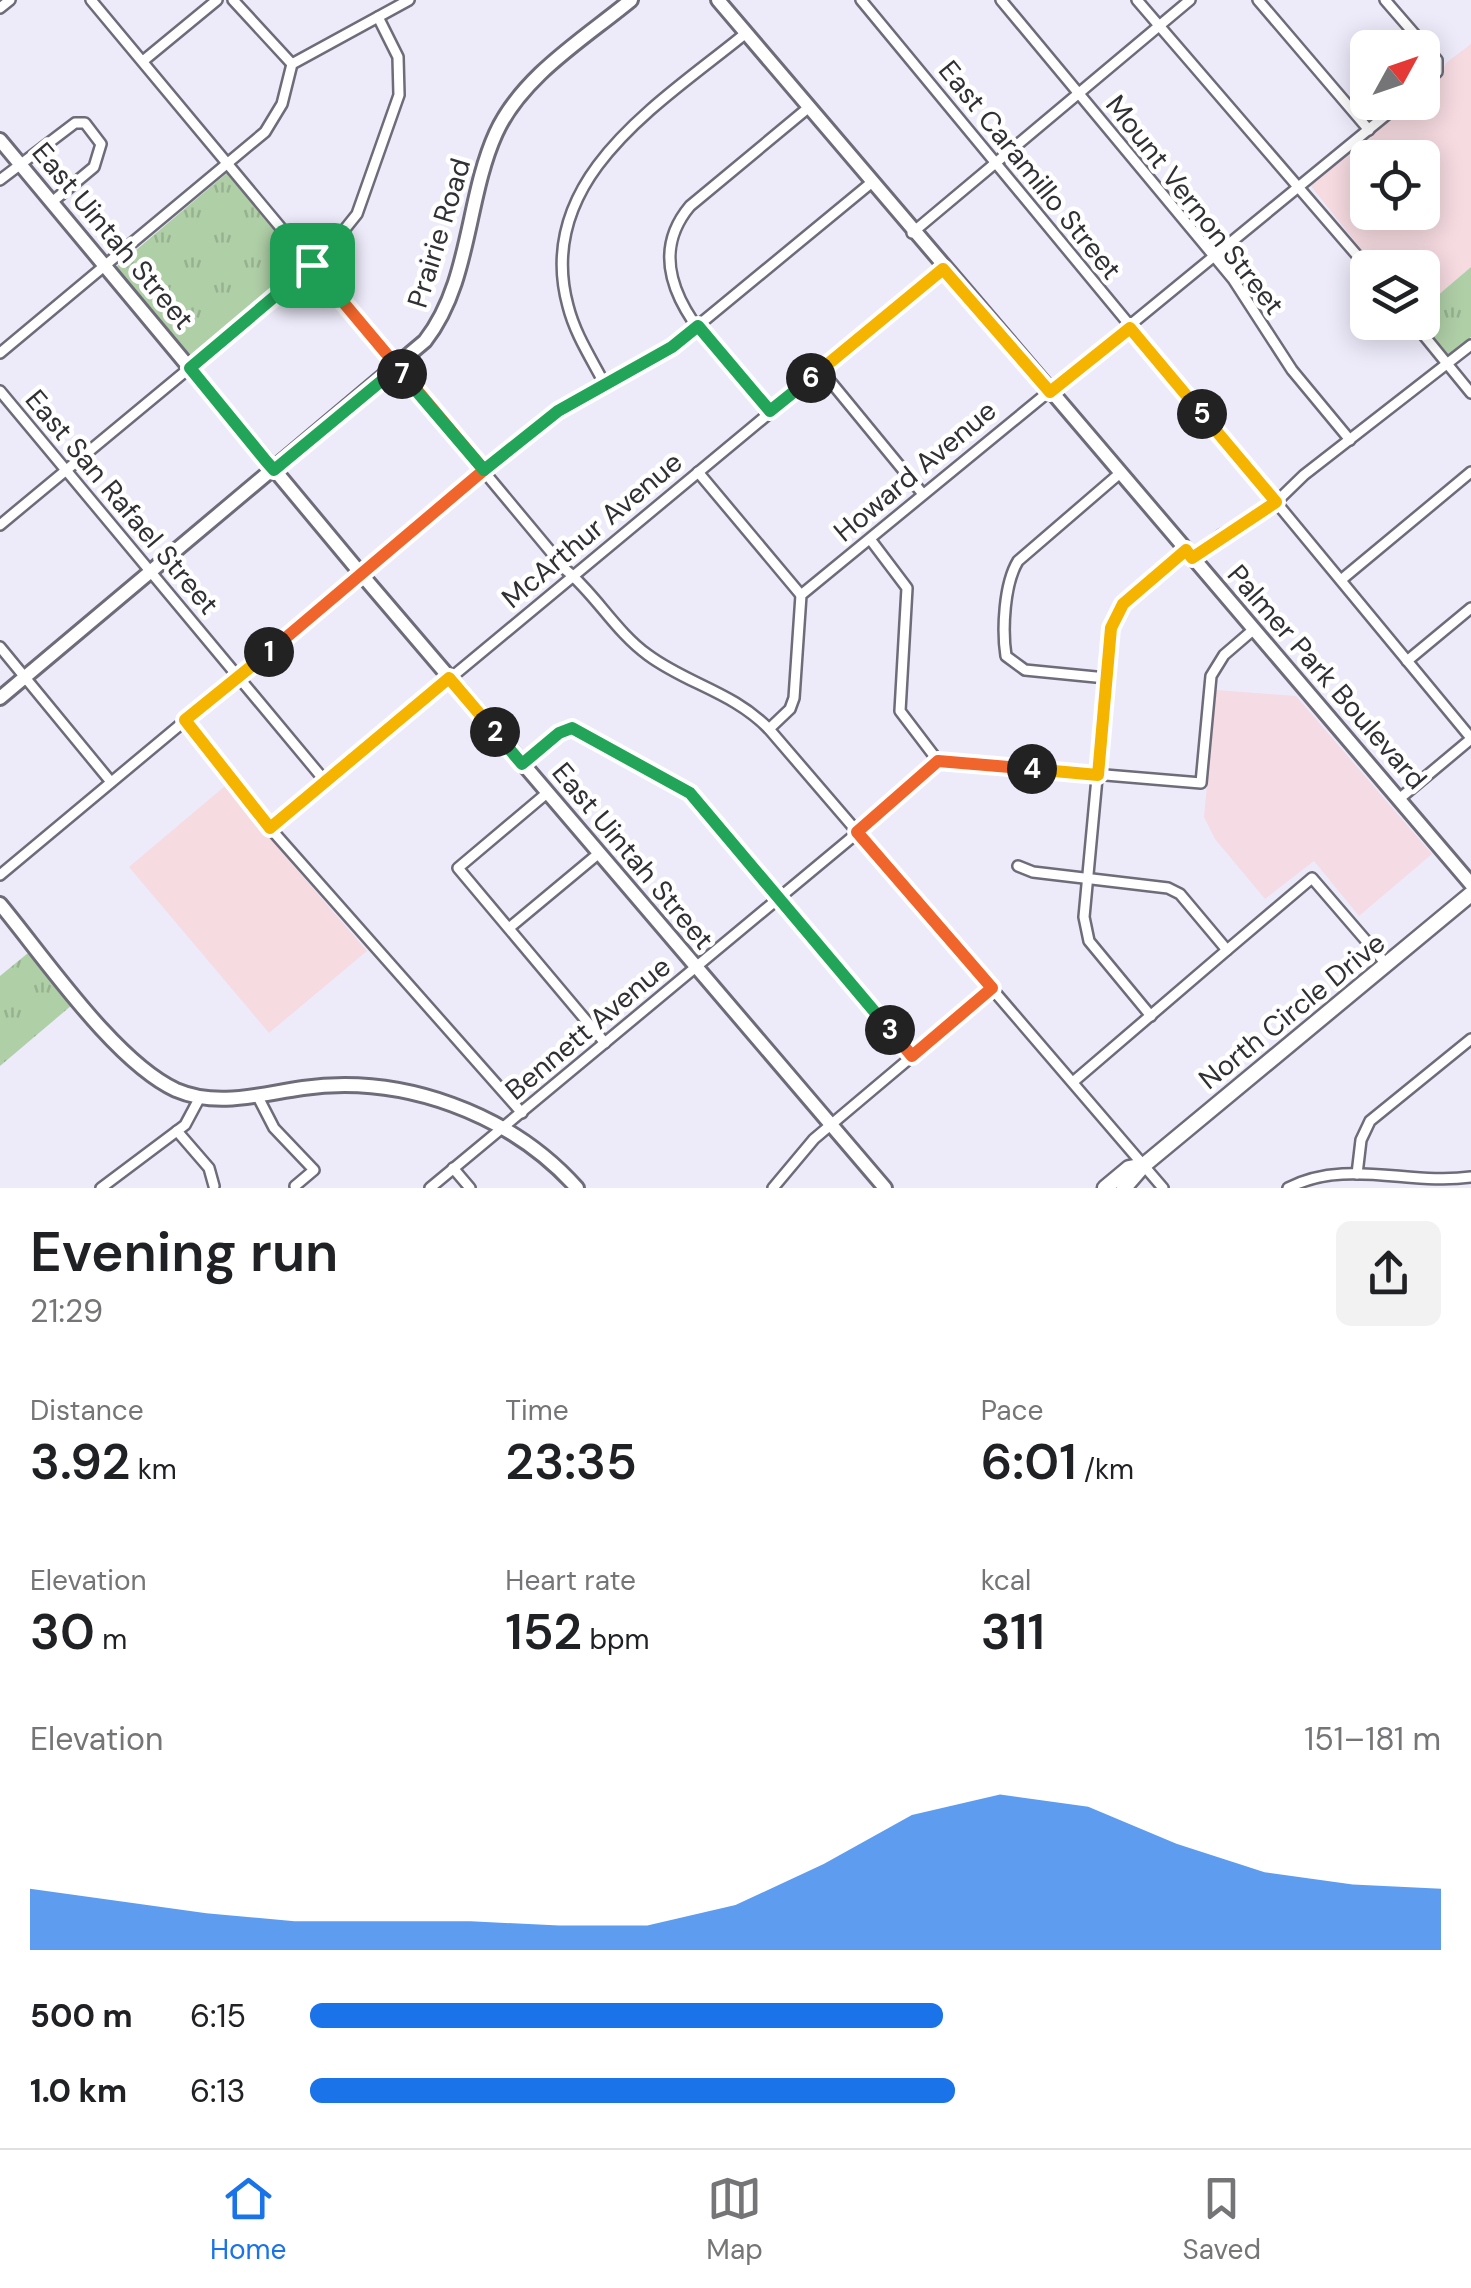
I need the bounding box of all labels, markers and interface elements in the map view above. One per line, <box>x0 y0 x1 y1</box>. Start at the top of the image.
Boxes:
north arrow <box>1350 30 1440 120</box>
map controls <box>1350 30 1440 340</box>
street label: East Caramillo Street <box>930 53 1130 287</box>
street label: Mount Vernon Street <box>1097 87 1293 323</box>
street label: East Uintah Street <box>24 135 202 337</box>
button: locate <box>1350 140 1440 230</box>
street label: Prairie Road <box>399 154 479 312</box>
pin <box>270 223 355 308</box>
icon: arrive <box>285 238 340 293</box>
button: layers <box>1350 250 1440 340</box>
pin: 7 <box>377 349 427 399</box>
pin: 6 <box>786 353 836 403</box>
text: 7 <box>394 355 410 392</box>
text: 6 <box>802 359 820 396</box>
street label: East San Rafael Street <box>17 382 227 622</box>
pin: 5 <box>1177 389 1227 439</box>
street label: Howard Avenue <box>826 392 1004 550</box>
text: 5 <box>1193 395 1211 432</box>
street label: McArthur Avenue <box>494 444 690 616</box>
street label: Palmer Park Boulevard <box>1219 557 1435 797</box>
pin: 1 <box>244 627 294 677</box>
text: 1 <box>264 633 274 670</box>
pin: 2 <box>470 707 520 757</box>
text: 2 <box>487 713 503 750</box>
pin: 4 <box>1007 744 1057 794</box>
text: 4 <box>1023 750 1041 787</box>
street label: East Uintah Street <box>544 755 722 957</box>
street label: North Circle Drive <box>1191 924 1393 1098</box>
street label: Bennett Avenue <box>498 948 678 1108</box>
pin: 3 <box>865 1005 915 1055</box>
text: 3 <box>882 1011 898 1048</box>
text: Evening run <box>30 1216 338 1288</box>
button: share <box>1336 1221 1441 1326</box>
text: 21:29 <box>30 1290 103 1332</box>
text: Distance <box>30 1392 144 1429</box>
text: Time <box>505 1392 569 1429</box>
text: Pace <box>981 1392 1043 1429</box>
text: 3.92 <box>30 1429 130 1495</box>
text: 23:35 <box>505 1429 637 1495</box>
text: 6:01 <box>981 1429 1077 1495</box>
text: km <box>130 1451 177 1488</box>
text: /km <box>1077 1451 1134 1488</box>
text: Elevation <box>30 1562 147 1599</box>
text: Heart rate <box>505 1562 636 1599</box>
text: kcal <box>981 1562 1031 1599</box>
text: 30 <box>30 1599 95 1665</box>
text: 152 <box>505 1599 582 1665</box>
text: 311 <box>981 1599 1045 1665</box>
text: m <box>95 1621 127 1658</box>
text: bpm <box>582 1621 649 1658</box>
text: Elevation <box>30 1718 163 1760</box>
text: 151–181 m <box>1304 1718 1441 1760</box>
text: 500 m <box>30 1995 133 2037</box>
text: 6:15 <box>190 1995 246 2037</box>
text: 1.0 km <box>30 2070 127 2112</box>
text: 6:13 <box>190 2070 245 2112</box>
tab: Home <box>210 2171 286 2268</box>
tab: Map <box>706 2171 763 2268</box>
tab: Saved <box>1183 2171 1261 2268</box>

